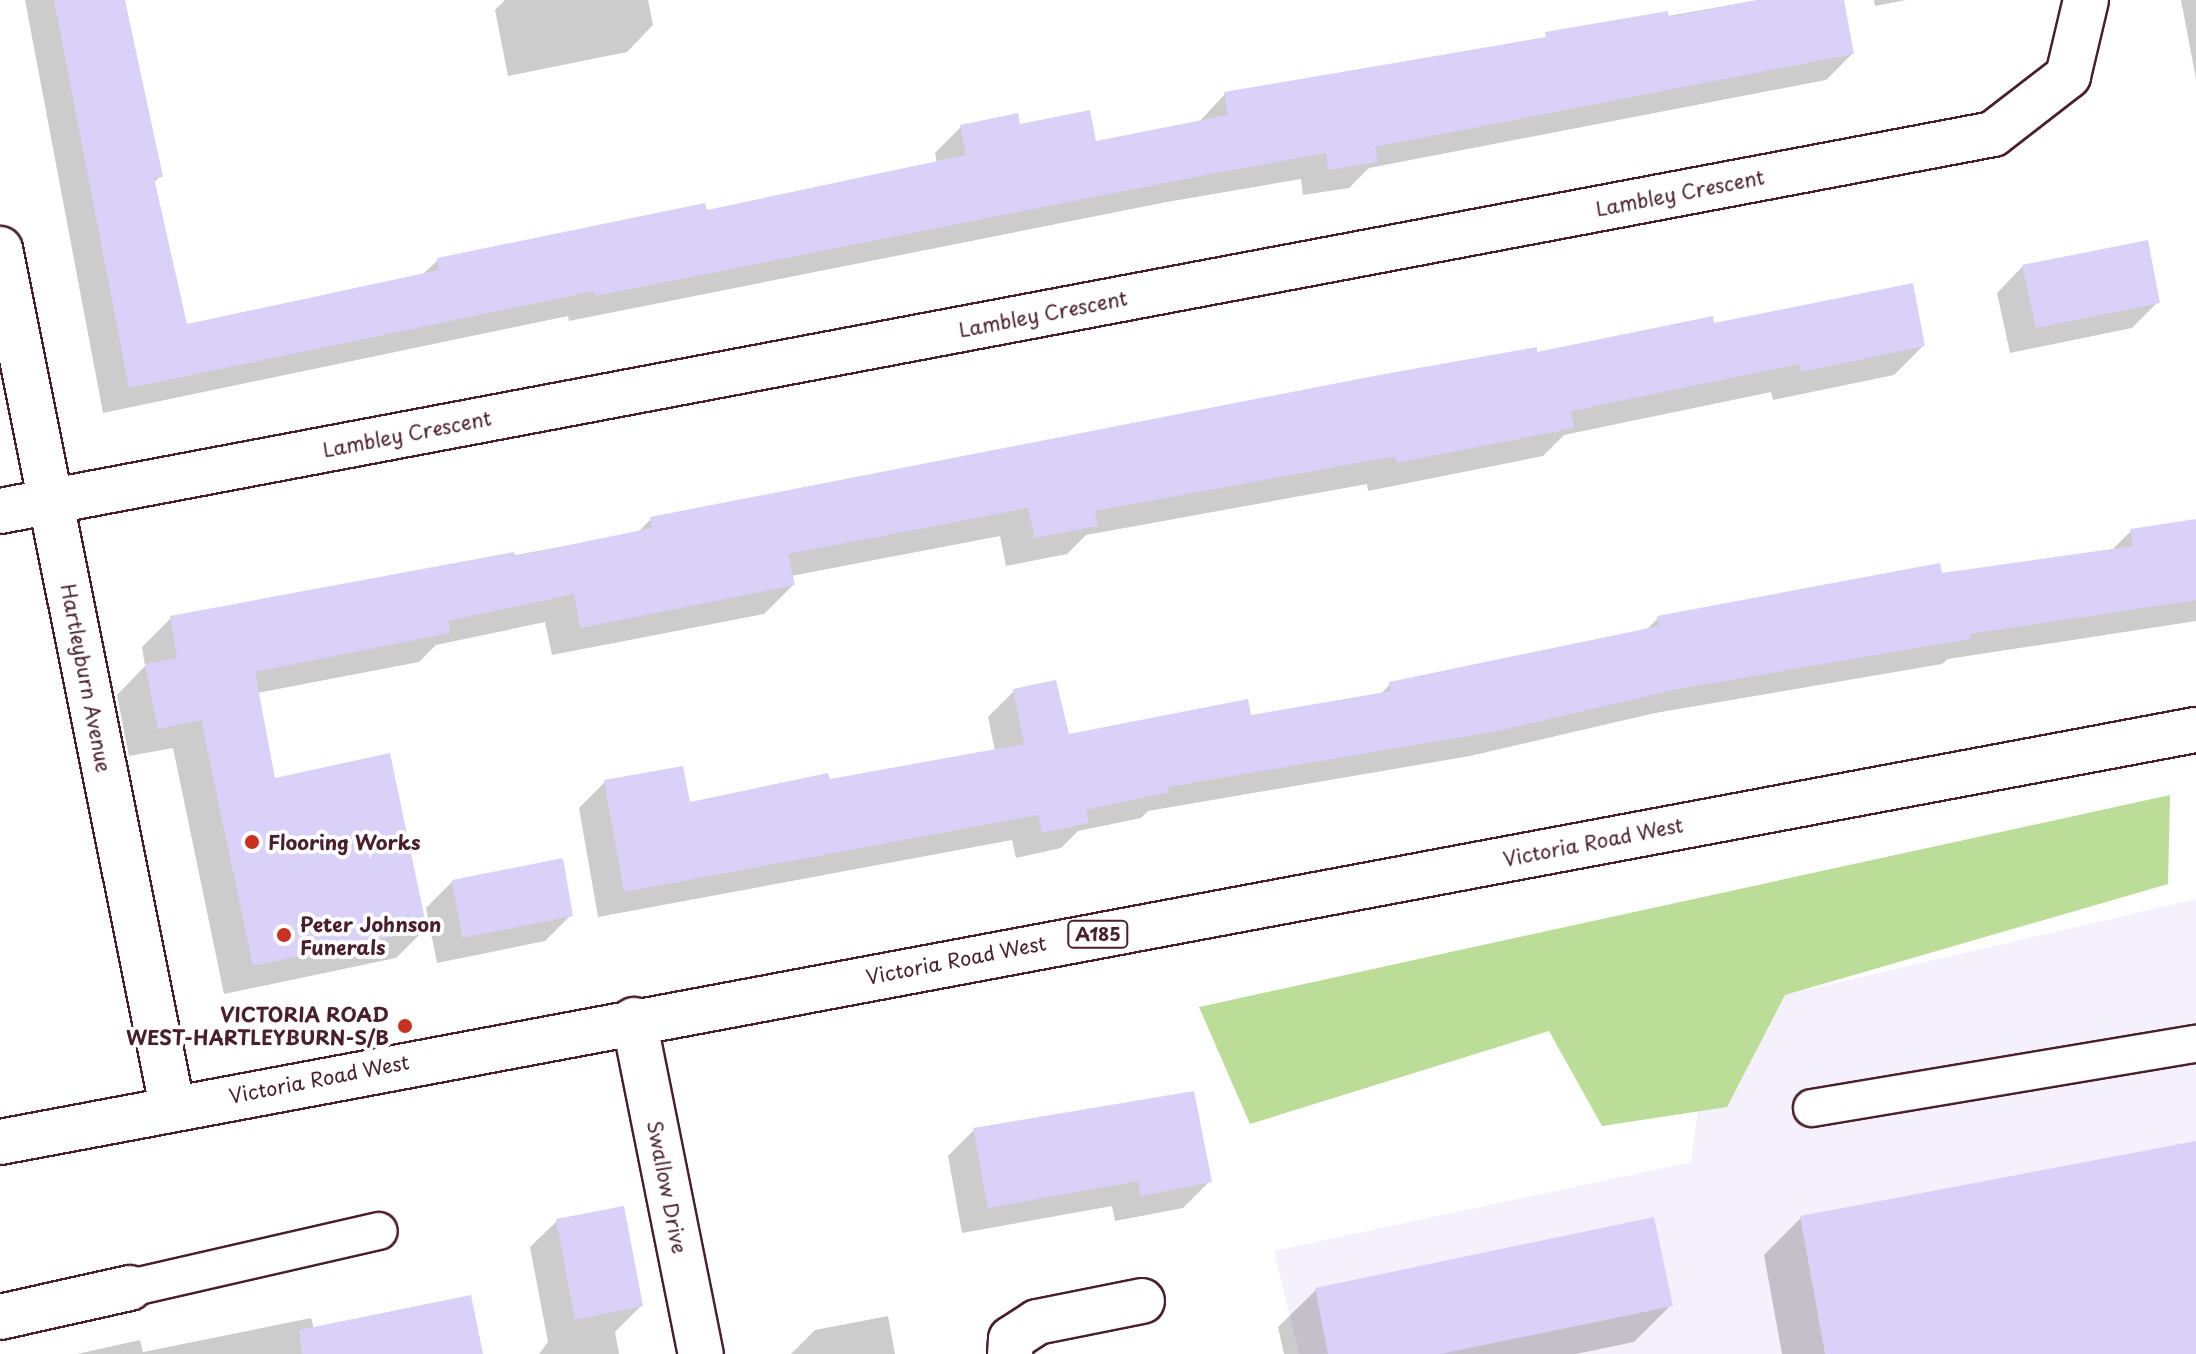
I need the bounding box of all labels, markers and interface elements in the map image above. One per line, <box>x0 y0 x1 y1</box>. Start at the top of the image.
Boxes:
street label: Lambley Crescent <box>1593 165 1767 221</box>
street label: Lambley Crescent <box>956 286 1130 342</box>
street label: Lambley Crescent <box>320 406 494 462</box>
street label: Hartleyburn Avenue <box>56 581 116 775</box>
street label: Victoria Road West <box>1500 813 1686 871</box>
place label: Flooring Works <box>268 830 421 854</box>
marker: Flooring Works <box>243 833 261 851</box>
place label: Peter Johnson Funerals <box>300 912 442 959</box>
road number: A185 <box>1066 920 1130 948</box>
marker: Peter Johnson Funerals <box>275 926 293 944</box>
street label: Victoria Road West <box>863 931 1049 989</box>
place label: VICTORIA ROAD WEST-HARTLEYBURN-S/B <box>126 1002 389 1049</box>
marker: VICTORIA ROAD WEST-HARTLEYBURN-S/B <box>396 1017 414 1035</box>
street label: Victoria Road West <box>226 1050 412 1108</box>
street label: Swallow Drive <box>642 1118 692 1256</box>

